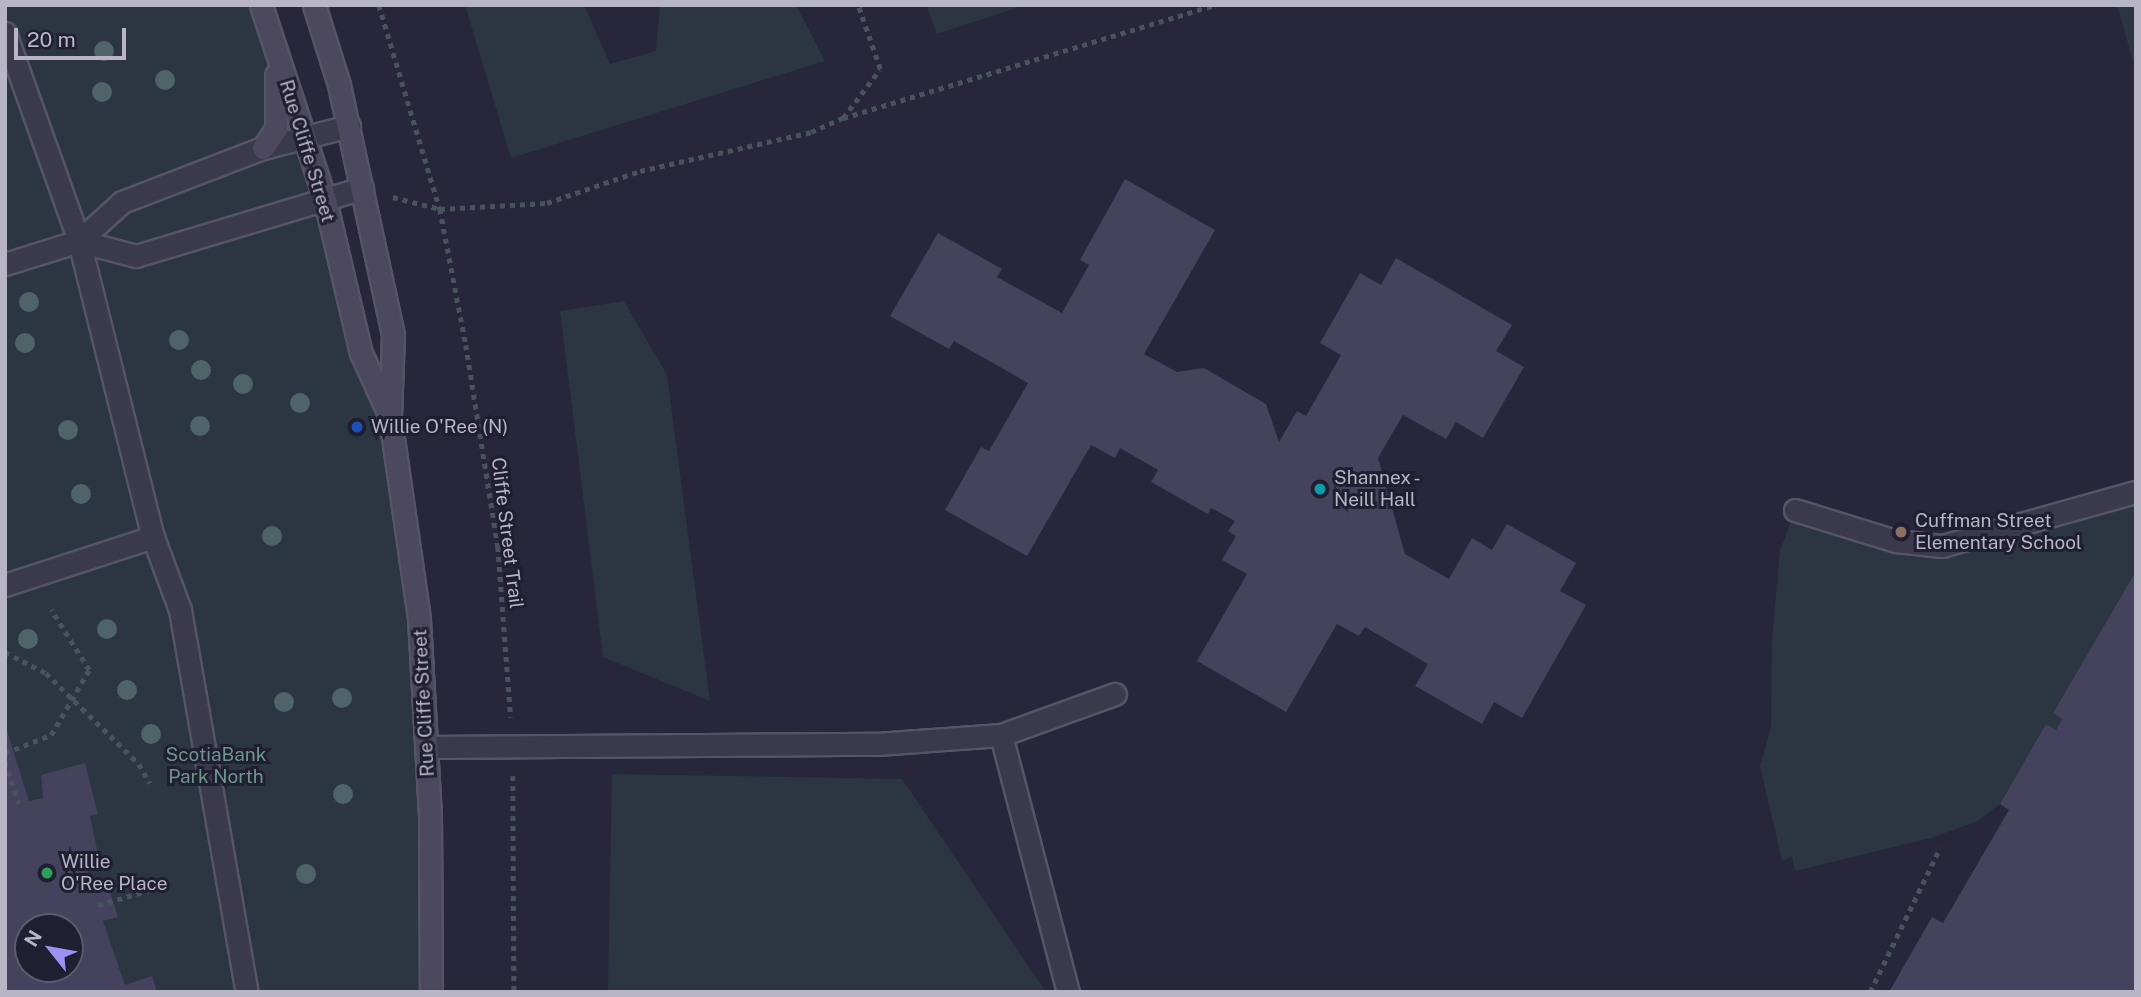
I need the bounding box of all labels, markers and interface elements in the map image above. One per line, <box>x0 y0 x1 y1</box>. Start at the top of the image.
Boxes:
scale bar <box>18 14 130 58</box>
text: 20 m <box>27 27 76 52</box>
street label: Rue Cliffe Street <box>274 77 340 225</box>
place label: Willie O'Ree (N) <box>371 416 508 438</box>
marker: Willie O'Ree (N) <box>349 419 365 435</box>
street label: Cliffe Street Trail <box>486 456 528 610</box>
place label: Shannex - Neill Hall <box>1334 467 1423 511</box>
marker: Shannex - Neill Hall <box>1312 481 1328 497</box>
place label: Cuffman Street Elementary School <box>1915 510 2082 554</box>
marker: Cuffman Street Elementary School <box>1893 524 1909 540</box>
street label: Rue Cliffe Street <box>409 629 439 777</box>
park label: ScotiaBank Park North <box>166 744 266 788</box>
place label: Willie O'Ree Place <box>61 851 168 895</box>
marker: Willie O'Ree Place <box>39 865 55 881</box>
north arrow <box>14 913 84 983</box>
text: N <box>19 926 46 950</box>

